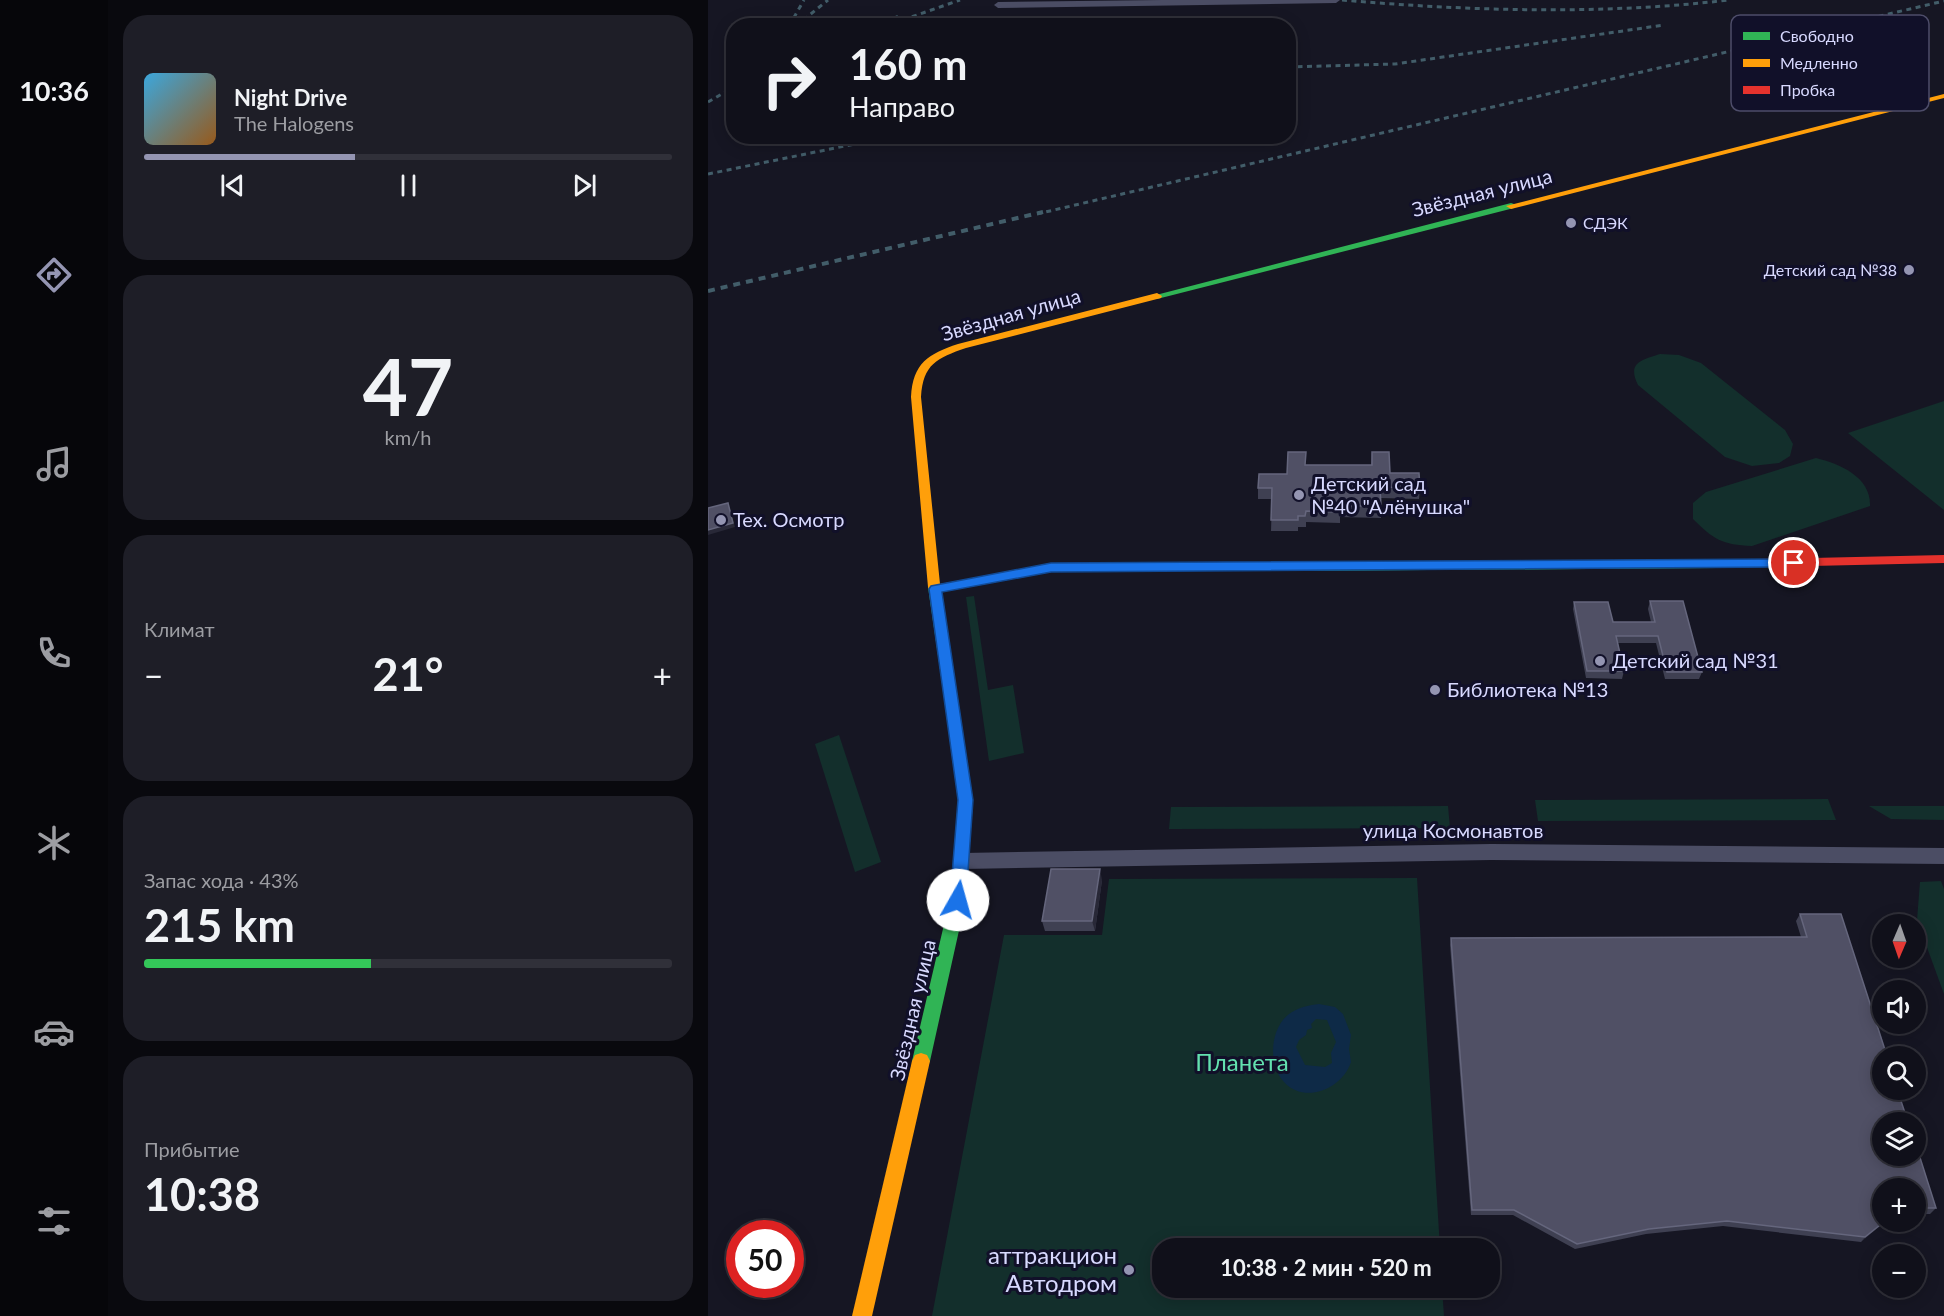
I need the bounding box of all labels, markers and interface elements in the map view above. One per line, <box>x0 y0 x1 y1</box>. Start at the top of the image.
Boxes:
legend <box>1731 15 1929 111</box>
text: Свободно <box>1780 26 1854 45</box>
text: 160 m <box>849 39 967 89</box>
icon: right <box>750 42 828 120</box>
text: Медленно <box>1780 53 1858 72</box>
text: 10:36 <box>19 74 89 107</box>
text: Пробка <box>1780 80 1835 99</box>
text: Night Drive <box>234 84 347 111</box>
text: Направо <box>849 90 955 123</box>
text: The Halogens <box>234 111 354 135</box>
street label: Звёздная улица <box>1409 163 1554 221</box>
icon: previous <box>216 169 249 202</box>
icon: pause <box>392 169 425 202</box>
icon: next <box>568 169 601 202</box>
place label: СДЭК <box>1583 213 1628 232</box>
marker: СДЭК <box>1564 216 1578 230</box>
icon: directions <box>33 254 75 296</box>
place label: Детский сад №38 <box>1764 260 1897 279</box>
marker: Детский сад №38 <box>1902 263 1916 277</box>
street label: Звёздная улица <box>938 283 1083 345</box>
text: 47 <box>363 339 453 433</box>
text: km/h <box>385 425 431 449</box>
icon: music <box>33 443 75 485</box>
place label: Детский сад №40 "Алёнушка" <box>1311 471 1470 518</box>
marker: Детский сад №40 "Алёнушка" <box>1292 488 1306 502</box>
place label: Тех. Осмотр <box>733 507 844 531</box>
marker: Тех. Осмотр <box>714 513 728 527</box>
pin <box>1768 537 1819 588</box>
icon: arrive <box>1777 546 1810 579</box>
text: Климат <box>144 617 215 641</box>
icon: phone <box>33 632 75 674</box>
text: 21° <box>373 647 443 701</box>
place label: Детский сад №31 <box>1612 648 1779 672</box>
marker: Детский сад №31 <box>1593 654 1607 668</box>
text: − <box>144 655 163 695</box>
text: + <box>653 655 672 695</box>
place label: Библиотека №13 <box>1447 677 1608 701</box>
marker: Библиотека №13 <box>1428 683 1442 697</box>
street label: улица Космонавтов <box>1363 818 1543 842</box>
icon: climate <box>33 822 75 864</box>
text: Запас хода · 43% <box>144 868 299 892</box>
position arrow <box>926 868 990 932</box>
text: 215 km <box>144 898 295 952</box>
north arrow <box>1872 914 1926 968</box>
map controls <box>1872 914 1926 1298</box>
street label: Звёздная улица <box>884 937 940 1083</box>
button: sound <box>1872 980 1926 1034</box>
icon: car <box>33 1011 75 1053</box>
button: search <box>1872 1046 1926 1100</box>
park label: Планета <box>1195 1047 1289 1076</box>
button: layers <box>1872 1112 1926 1166</box>
text: Прибытие <box>144 1137 240 1161</box>
text: 10:38 <box>144 1167 260 1221</box>
button: + <box>1872 1178 1926 1232</box>
icon: filters <box>33 1200 75 1242</box>
speed limit sign: 50 <box>726 1220 804 1298</box>
place label: аттракцион Автодром <box>988 1240 1117 1297</box>
button: − <box>1872 1244 1926 1298</box>
text: 10:38 · 2 мин · 520 m <box>1220 1254 1432 1281</box>
marker: аттракцион Автодром <box>1122 1263 1136 1277</box>

